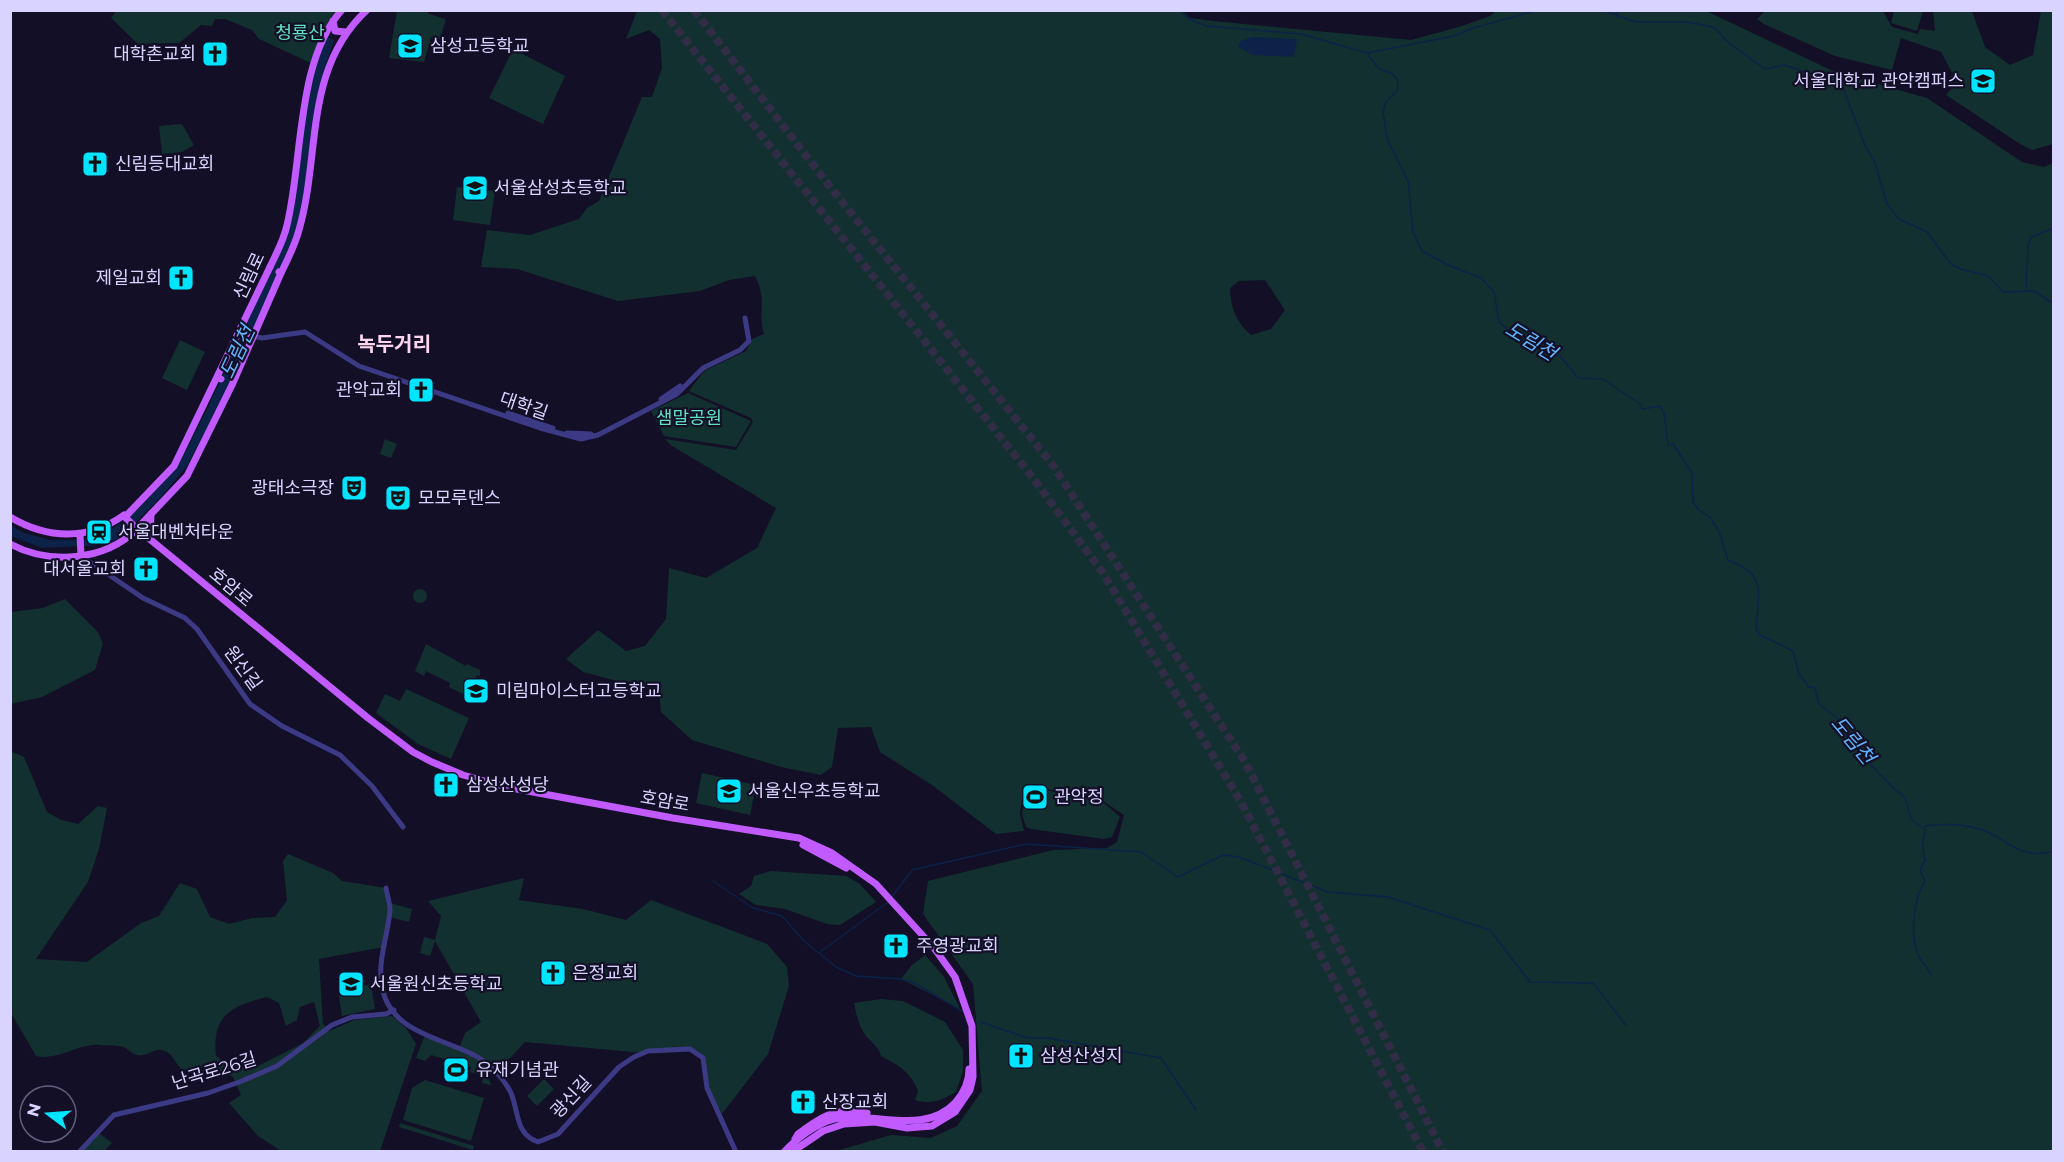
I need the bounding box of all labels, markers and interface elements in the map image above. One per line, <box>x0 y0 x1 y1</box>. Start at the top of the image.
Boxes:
park label: 청룡산 <box>275 22 325 44</box>
school or university icon: 삼성고등학교 <box>395 31 425 61</box>
place label: 삼성고등학교 <box>430 35 529 57</box>
church icon: 대학촌교회 <box>200 39 230 69</box>
place label: 대학촌교회 <box>113 43 196 65</box>
school or university icon: 서울대학교 관악캠퍼스 <box>1968 66 1998 96</box>
place label: 서울대학교 관악캠퍼스 <box>1794 70 1964 92</box>
church icon: 신림등대교회 <box>80 149 110 179</box>
place label: 신림등대교회 <box>115 153 214 175</box>
school or university icon: 서울삼성초등학교 <box>460 173 490 203</box>
place label: 서울삼성초등학교 <box>494 177 626 199</box>
street label: 신림로 <box>229 249 269 303</box>
church icon: 제일교회 <box>166 263 196 293</box>
place label: 제일교회 <box>96 267 162 289</box>
water label: 도림천 <box>1501 316 1563 367</box>
water label: 도림천 <box>214 320 261 382</box>
district label: 녹두거리 <box>357 332 431 356</box>
church icon: 관악교회 <box>406 375 436 405</box>
place label: 관악교회 <box>336 379 402 401</box>
street label: 대학길 <box>497 388 551 424</box>
park label: 샘말공원 <box>656 407 722 429</box>
theatre icon: 광태소극장 <box>339 473 369 503</box>
place label: 광태소극장 <box>251 477 334 499</box>
theatre icon: 모모루덴스 <box>383 483 413 513</box>
place label: 모모루덴스 <box>418 487 501 509</box>
station icon: 서울대벤처타운 <box>84 517 114 547</box>
place label: 서울대벤처타운 <box>118 521 234 543</box>
church icon: 대서울교회 <box>131 554 161 584</box>
place label: 대서울교회 <box>43 558 126 580</box>
street label: 호암로 <box>205 563 257 611</box>
street label: 원신길 <box>219 641 267 695</box>
school or university icon: 미림마이스터고등학교 <box>461 676 491 706</box>
place label: 미림마이스터고등학교 <box>496 680 662 702</box>
water label: 도림천 <box>1826 711 1882 771</box>
church icon: 삼성산성당 <box>431 770 461 800</box>
place label: 삼성산성당 <box>466 774 549 796</box>
school or university icon: 서울신우초등학교 <box>714 776 744 806</box>
place label: 서울신우초등학교 <box>748 780 880 802</box>
sports icon: 관악정 <box>1020 782 1050 812</box>
street label: 호암로 <box>639 786 691 816</box>
place label: 관악정 <box>1054 786 1104 808</box>
church icon: 주영광교회 <box>881 931 911 961</box>
place label: 주영광교회 <box>916 935 999 957</box>
church icon: 은정교회 <box>538 958 568 988</box>
place label: 은정교회 <box>572 962 638 984</box>
school or university icon: 서울원신초등학교 <box>336 969 366 999</box>
place label: 서울원신초등학교 <box>370 973 502 995</box>
church icon: 삼성산성지 <box>1006 1041 1036 1071</box>
place label: 삼성산성지 <box>1040 1045 1123 1067</box>
street label: 난곡로26길 <box>169 1048 259 1094</box>
sports icon: 유재기념관 <box>441 1055 471 1085</box>
place label: 유재기념관 <box>476 1059 559 1081</box>
street label: 광신길 <box>546 1071 596 1123</box>
north arrow <box>18 1084 78 1144</box>
church icon: 산장교회 <box>788 1087 818 1117</box>
place label: 산장교회 <box>822 1091 888 1113</box>
text: N <box>23 1101 45 1119</box>

